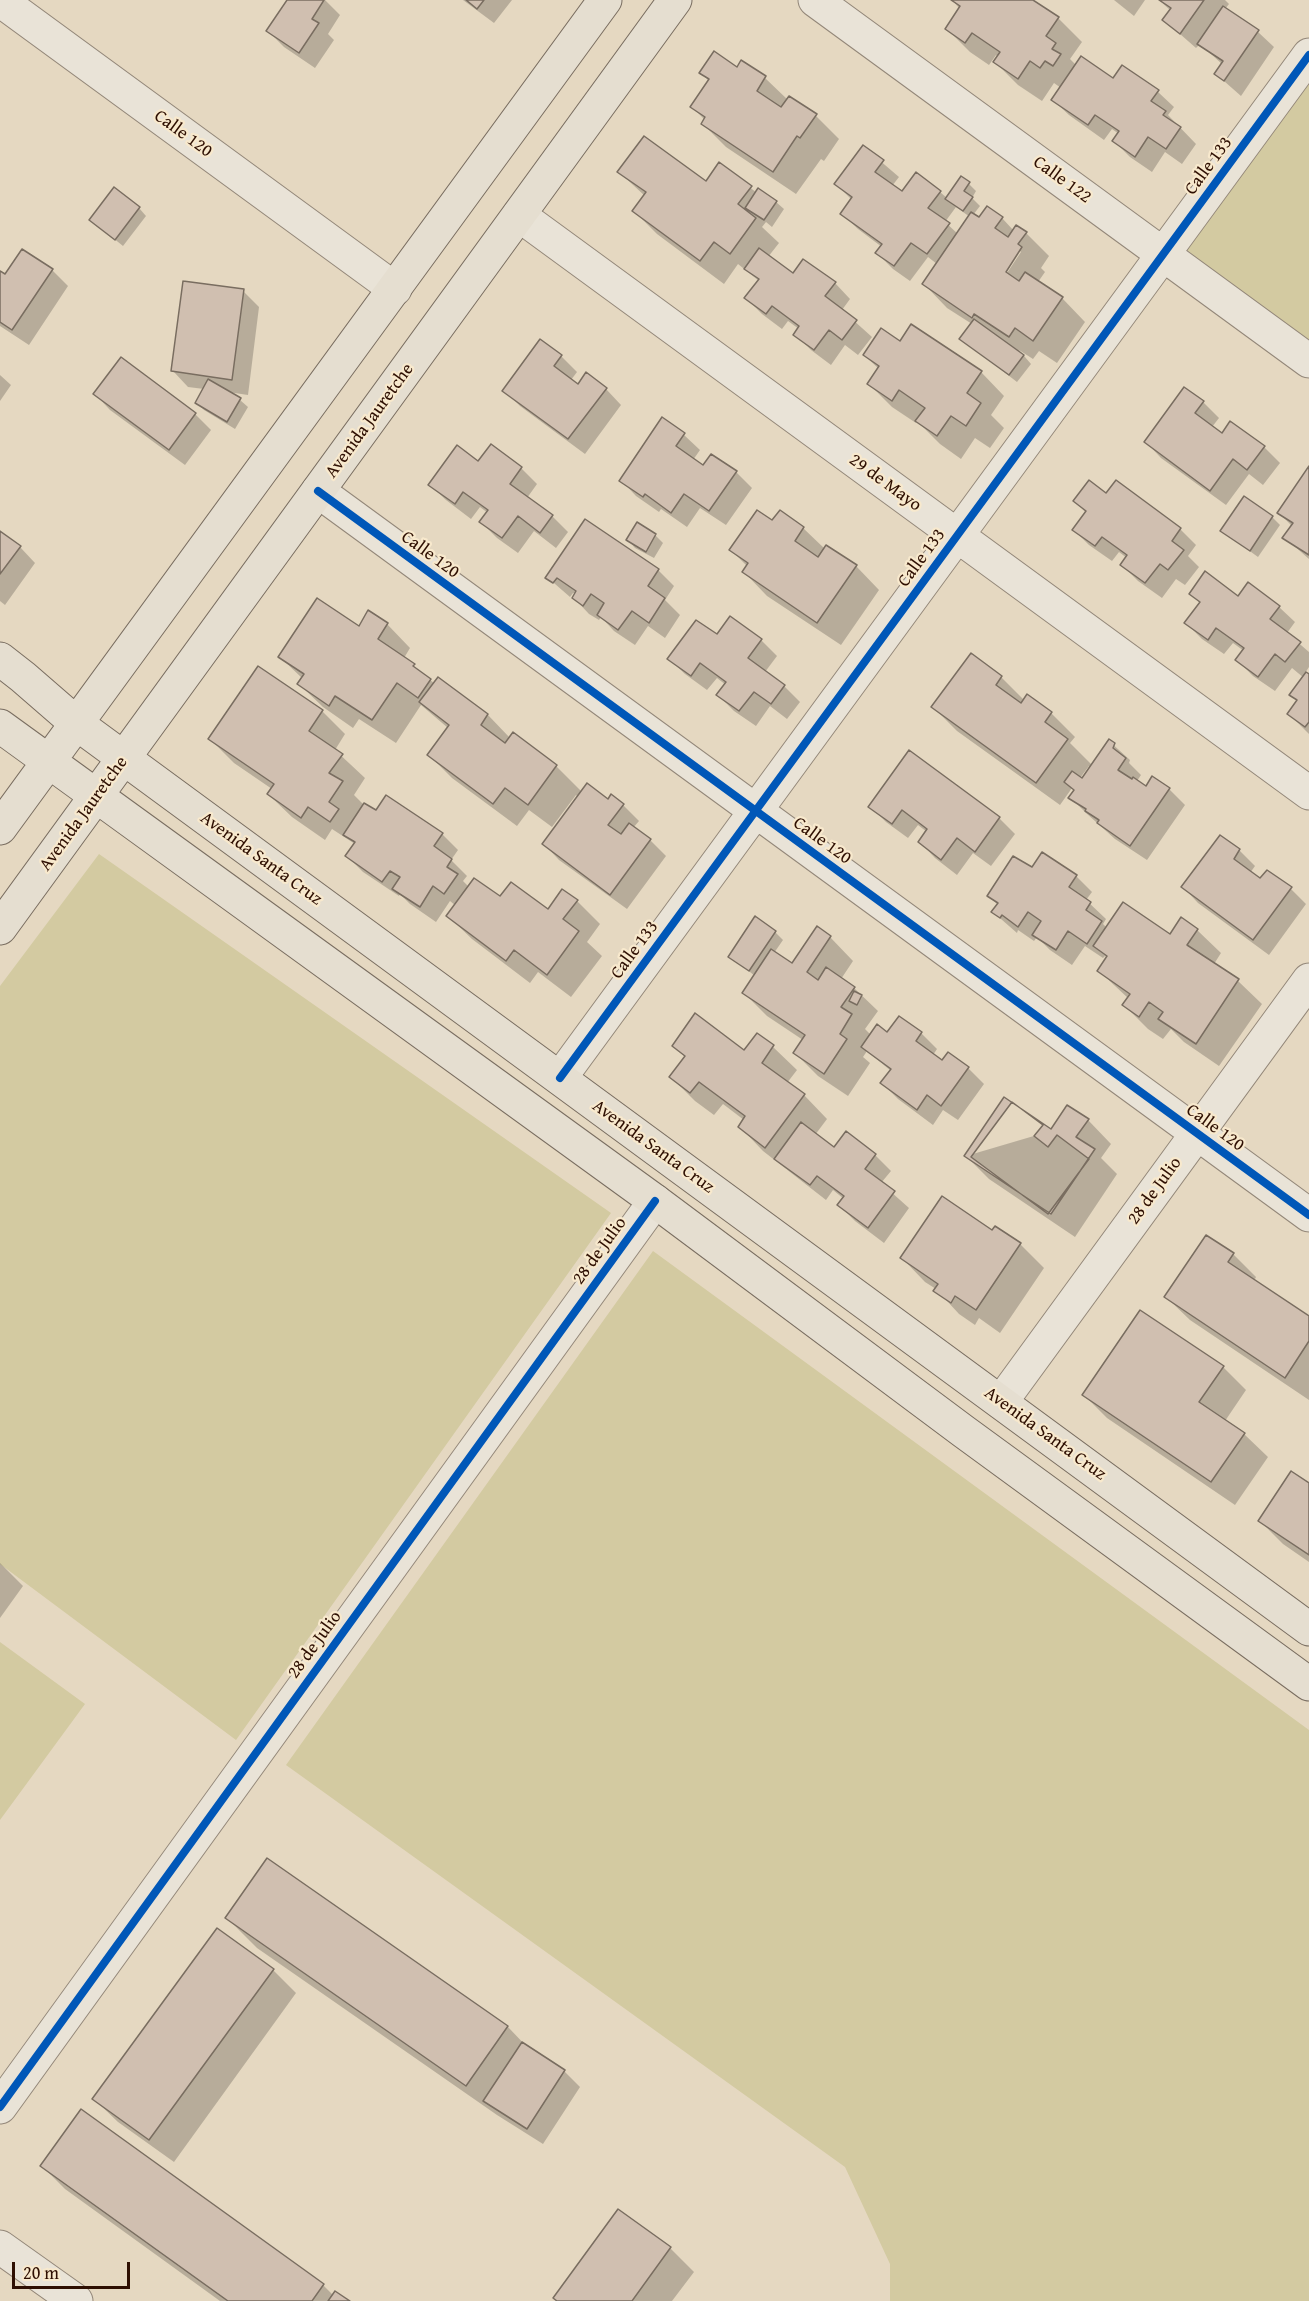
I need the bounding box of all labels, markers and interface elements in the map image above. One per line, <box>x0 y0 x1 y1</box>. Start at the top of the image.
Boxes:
street label: Calle 120 <box>150 106 216 162</box>
street label: Calle 133 <box>1181 133 1237 199</box>
street label: Calle 122 <box>1029 152 1095 208</box>
street label: Avenida Jauretche <box>321 359 419 483</box>
street label: 29 de Mayo <box>845 449 925 517</box>
street label: Calle 133 <box>894 525 950 591</box>
street label: Calle 120 <box>397 527 463 583</box>
street label: Avenida Jauretche <box>35 752 133 876</box>
street label: Avenida Santa Cruz <box>196 808 326 910</box>
street label: Calle 120 <box>789 813 855 869</box>
street label: Calle 133 <box>607 917 663 983</box>
street label: Avenida Santa Cruz <box>588 1096 718 1198</box>
street label: Calle 120 <box>1182 1100 1248 1156</box>
street label: 28 de Julio <box>1123 1153 1187 1229</box>
street label: 28 de Julio <box>568 1213 632 1289</box>
street label: Avenida Santa Cruz <box>980 1383 1110 1485</box>
street label: 28 de Julio <box>283 1607 347 1683</box>
scale bar <box>15 2250 134 2288</box>
text: 20 m <box>23 2259 59 2286</box>

